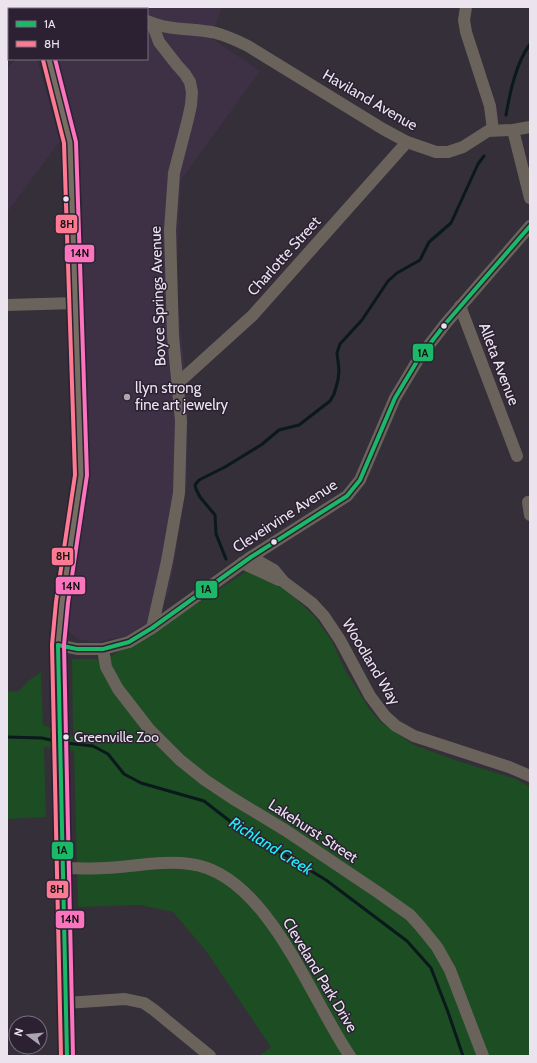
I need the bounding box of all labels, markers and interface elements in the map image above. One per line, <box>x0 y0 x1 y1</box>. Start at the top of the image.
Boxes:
legend <box>8 8 148 60</box>
text: 1A <box>44 16 56 31</box>
text: 8H <box>44 36 60 51</box>
street label: Haviland Avenue <box>319 66 421 135</box>
unlabelled marker <box>61 194 71 204</box>
street label: Charlotte Street <box>244 213 324 299</box>
line badge: 8H <box>55 214 78 234</box>
text: 8H <box>60 217 74 231</box>
street label: Boyce Springs Avenue <box>147 225 169 366</box>
line badge: 14N <box>64 244 95 263</box>
text: 14N <box>71 246 89 260</box>
street label: Alleta Avenue <box>475 320 523 408</box>
unlabelled marker <box>439 321 449 331</box>
line badge: 1A <box>412 343 434 362</box>
text: 1A <box>418 346 429 360</box>
place label: llyn strong fine art jewelry <box>135 379 229 414</box>
marker: llyn strong fine art jewelry <box>122 392 132 402</box>
street label: Cleveirvine Avenue <box>229 475 341 556</box>
unlabelled marker <box>269 537 279 547</box>
line badge: 8H <box>51 547 74 566</box>
text: 8H <box>56 549 70 563</box>
line badge: 14N <box>55 576 86 595</box>
text: 14N <box>62 579 80 593</box>
line badge: 1A <box>195 580 218 599</box>
text: 1A <box>201 582 212 596</box>
street label: Woodland Way <box>338 616 404 709</box>
place label: Greenville Zoo <box>74 728 159 746</box>
marker: Greenville Zoo <box>61 732 71 742</box>
street label: Lakehurst Street <box>265 795 361 867</box>
water label: Richland Creek <box>226 813 317 880</box>
line badge: 1A <box>51 841 74 860</box>
text: 1A <box>57 843 68 857</box>
line badge: 8H <box>46 880 69 899</box>
text: 8H <box>50 882 64 896</box>
line badge: 14N <box>55 910 85 929</box>
text: 14N <box>61 912 79 926</box>
street label: Cleveland Park Drive <box>279 915 361 1036</box>
north arrow <box>8 1015 48 1055</box>
text: N <box>11 1027 26 1038</box>

